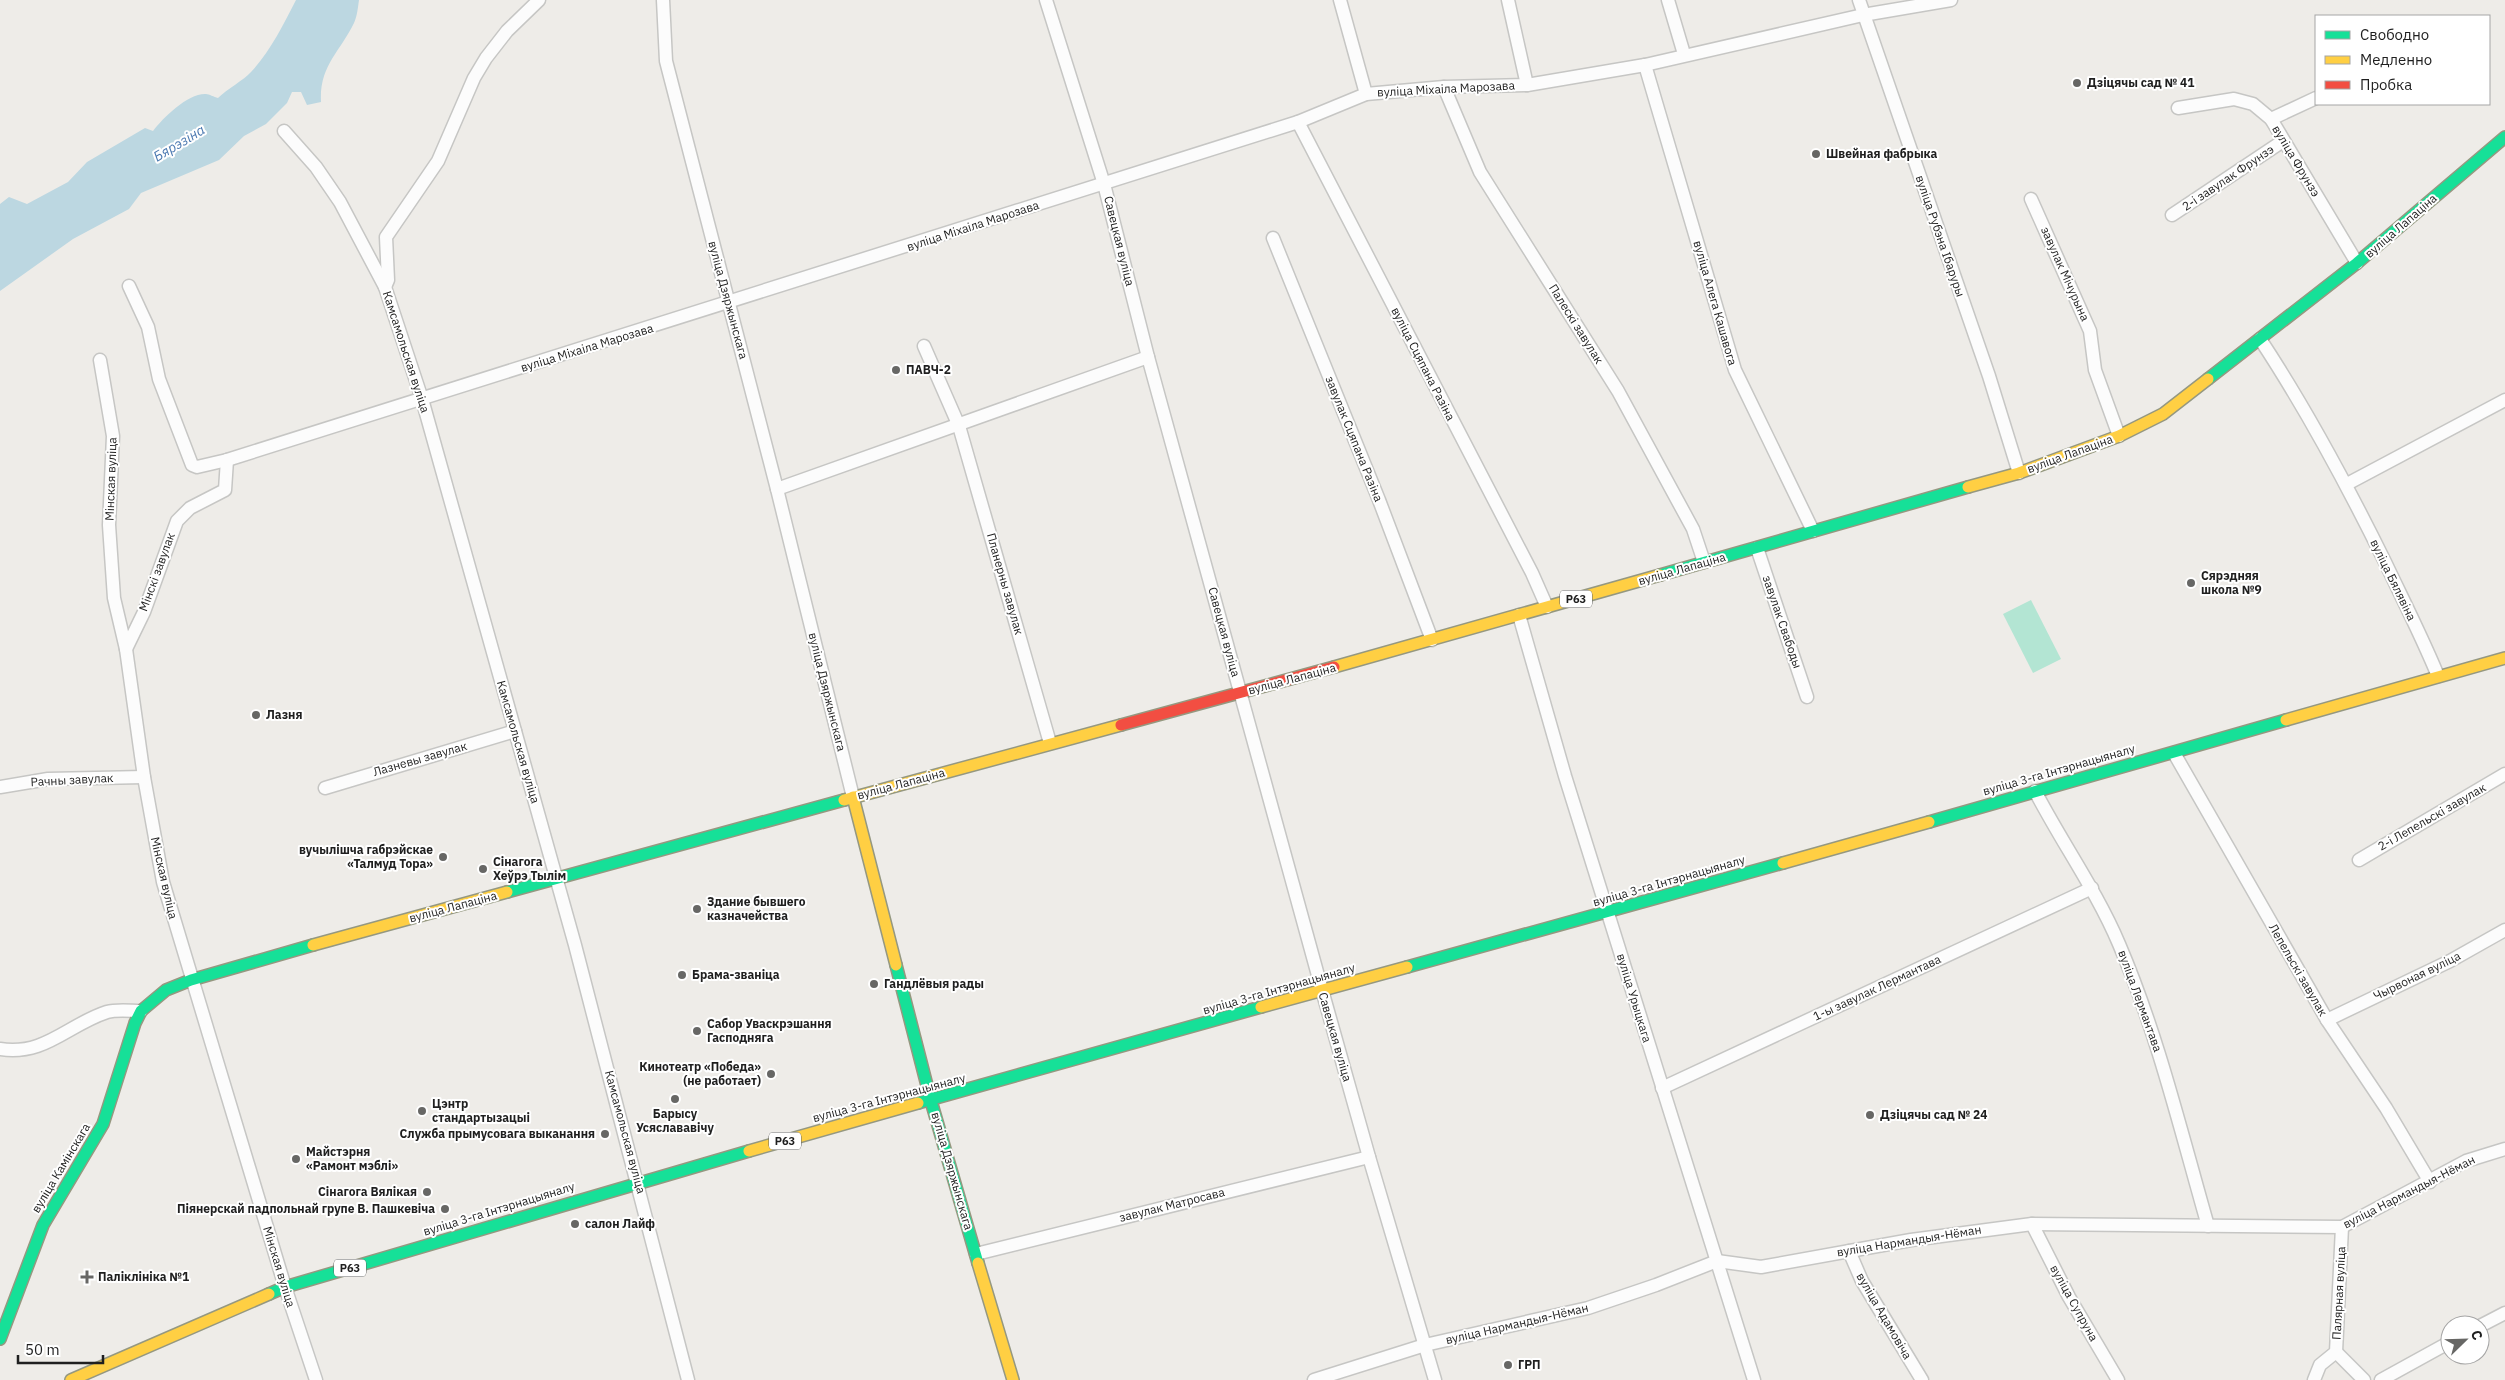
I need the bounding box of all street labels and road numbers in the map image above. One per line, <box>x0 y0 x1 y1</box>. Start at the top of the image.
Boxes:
street label: вуліца Міхаіла Марозава <box>1377 77 1516 100</box>
street label: вуліца Фрунзэ <box>2269 122 2324 199</box>
street label: 2-і завулак Фрунзэ <box>2179 141 2276 214</box>
street label: вуліца Рубэна Ібаруры <box>1913 173 1968 299</box>
street label: вуліца Лапаціна <box>2362 190 2440 261</box>
street label: Савецкая вуліца <box>1101 194 1138 288</box>
street label: вуліца Міхаіла Марозава <box>905 197 1041 254</box>
street label: завулак Мічурына <box>2038 224 2093 324</box>
street label: вуліца Дзяржынскага <box>705 239 752 361</box>
street label: вуліца Алега Кашавога <box>1690 239 1741 368</box>
street label: Палескі завулак <box>1546 281 1607 367</box>
street label: Камсамольская вуліца <box>380 289 433 415</box>
street label: вуліца Сцяпана Разіна <box>1388 305 1459 424</box>
street label: вуліца Міхаіла Марозава <box>519 320 656 375</box>
street label: завулак Сцяпана Разіна <box>1322 374 1387 504</box>
street label: вуліца Лапаціна <box>2025 431 2115 476</box>
street label: Мінская вуліца <box>102 436 119 521</box>
street label: Мінскі завулак <box>135 530 178 613</box>
street label: Планерны завулак <box>984 531 1027 637</box>
street label: вуліца Бялявіна <box>2367 536 2420 624</box>
street label: вуліца Лапаціна <box>1636 549 1728 588</box>
street label: завулак Свабоды <box>1760 573 1805 670</box>
street label: Савецкая вуліца <box>1205 585 1244 679</box>
road number: Р63 <box>1560 590 1592 608</box>
street label: вуліца Дзяржынскага <box>805 631 850 753</box>
street label: вуліца Лапаціна <box>1246 659 1338 697</box>
street label: Камсамольская вуліца <box>494 679 543 806</box>
street label: Лазневы завулак <box>371 738 469 779</box>
street label: вуліца 3-га Інтэрнацыяналу <box>1981 741 2137 798</box>
street label: вуліца Лапаціна <box>855 764 947 802</box>
street label: Рачны завулак <box>30 770 114 789</box>
street label: 2-і Лепельскі завулак <box>2375 779 2489 854</box>
street label: Мінская вуліца <box>148 835 181 921</box>
street label: вуліца 3-га Інтэрнацыяналу <box>1591 852 1747 909</box>
street label: вуліца Лапаціна <box>407 887 499 925</box>
street label: Лепельскі завулак <box>2266 921 2331 1019</box>
street label: вуліца Лермантава <box>2115 948 2166 1054</box>
street label: Чырвоная вуліца <box>2371 948 2463 1003</box>
street label: вуліца Урыцкага <box>1614 951 1655 1045</box>
street label: 1-ы завулак Лермантава <box>1810 951 1944 1024</box>
street label: вуліца 3-га Інтэрнацыяналу <box>1201 960 1357 1017</box>
street label: Савецкая вуліца <box>1316 990 1356 1084</box>
street label: Камсамольская вуліца <box>602 1069 649 1196</box>
street label: вуліца 3-га Інтэрнацыяналу <box>811 1070 967 1125</box>
street label: вуліца Дзяржынскага <box>928 1110 977 1232</box>
street label: вуліца Камінскага <box>28 1120 93 1215</box>
road number: Р63 <box>769 1132 801 1150</box>
street label: вуліца Нармандыя-Нёман <box>2340 1152 2477 1231</box>
street label: вуліца 3-га Інтэрнацыяналу <box>421 1178 576 1239</box>
street label: завулак Матросава <box>1118 1184 1227 1225</box>
street label: вуліца Нармандыя-Нёман <box>1836 1222 1982 1259</box>
street label: Мінская вуліца <box>260 1225 299 1310</box>
street label: Палярная вуліца <box>2329 1245 2348 1340</box>
road number: Р63 <box>334 1260 366 1276</box>
street label: вуліца Супруна <box>2047 1262 2102 1344</box>
street label: вуліца Адамовіча <box>1854 1270 1916 1362</box>
street label: вуліца Нармандыя-Нёман <box>1444 1300 1590 1347</box>

